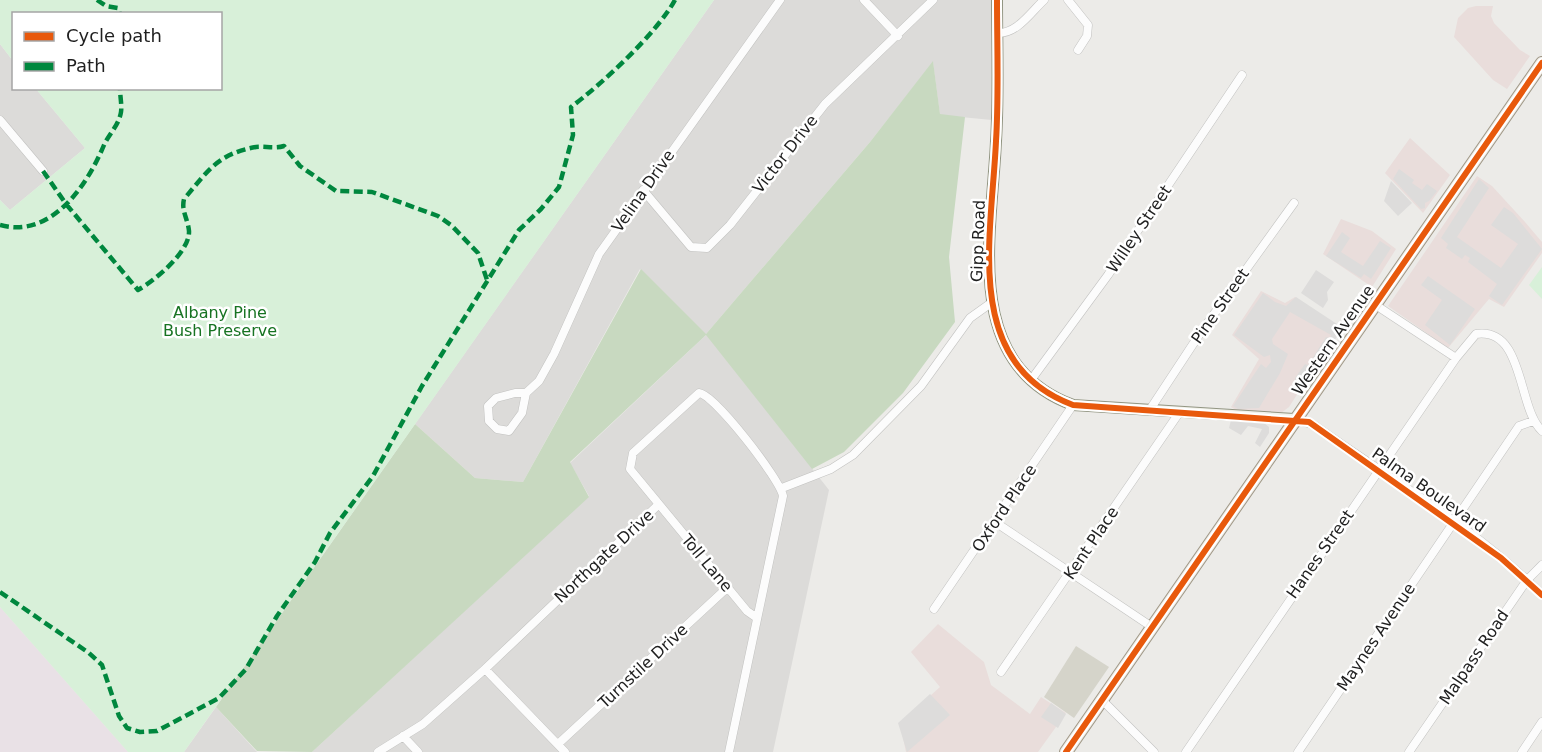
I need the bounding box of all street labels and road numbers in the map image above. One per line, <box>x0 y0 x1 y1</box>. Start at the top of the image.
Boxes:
street label: Victor Drive <box>749 111 821 197</box>
street label: Velina Drive <box>608 146 678 236</box>
street label: Willey Street <box>1103 181 1175 277</box>
street label: Gipp Road <box>967 199 989 283</box>
street label: Pine Street <box>1187 265 1253 347</box>
street label: Western Avenue <box>1288 281 1378 399</box>
street label: Palma Boulevard <box>1368 444 1490 536</box>
street label: Oxford Place <box>968 461 1040 555</box>
street label: Kent Place <box>1060 503 1122 583</box>
street label: Northgate Drive <box>551 505 657 607</box>
street label: Hanes Street <box>1282 506 1358 602</box>
street label: Toll Lane <box>677 529 737 596</box>
street label: Maynes Avenue <box>1333 579 1419 695</box>
street label: Malpass Road <box>1435 606 1513 708</box>
street label: Turnstile Drive <box>594 620 692 713</box>

